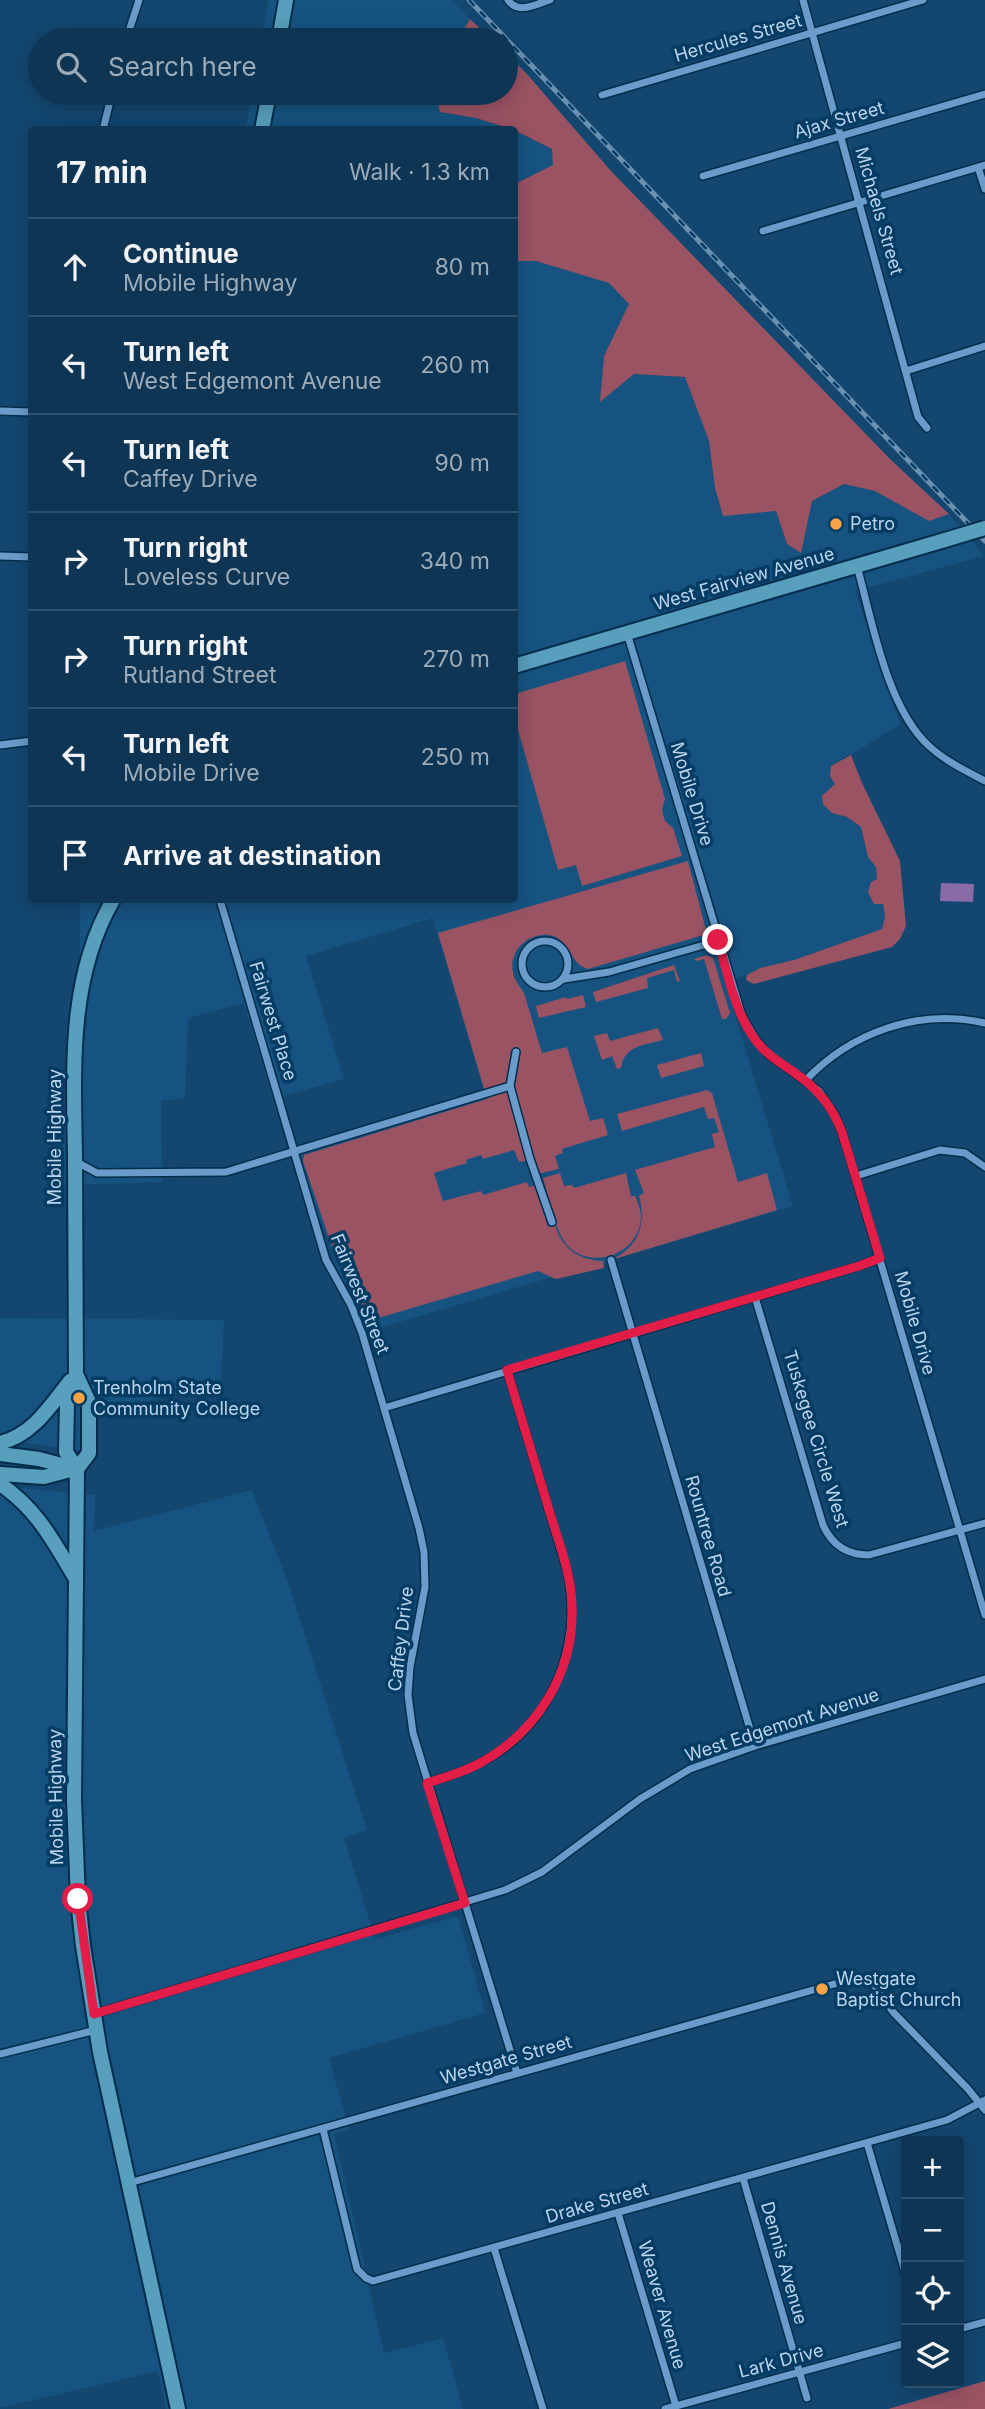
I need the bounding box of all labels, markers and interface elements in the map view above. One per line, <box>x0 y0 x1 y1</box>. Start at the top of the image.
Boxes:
street label: Hercules Street <box>672 9 804 66</box>
search box <box>28 28 518 105</box>
icon: search <box>52 48 90 86</box>
text: Search here <box>108 51 257 82</box>
street label: Ajax Street <box>791 97 886 142</box>
street label: Michaels Street <box>851 145 908 277</box>
text: 17 min <box>56 154 148 190</box>
text: Walk · 1.3 km <box>349 158 490 186</box>
text: Continue <box>123 238 239 269</box>
icon: ahead <box>56 248 94 286</box>
text: 80 m <box>435 253 490 281</box>
text: Mobile Highway <box>123 269 297 297</box>
text: Turn left <box>123 336 229 367</box>
icon: left <box>56 346 94 384</box>
text: 260 m <box>421 351 490 379</box>
text: West Edgemont Avenue <box>123 367 382 395</box>
text: Turn left <box>123 434 229 465</box>
icon: left <box>56 444 94 482</box>
text: 90 m <box>435 449 490 477</box>
text: Caffey Drive <box>123 465 258 493</box>
place label: Petro <box>850 513 895 534</box>
marker: Petro <box>828 516 844 532</box>
text: Turn right <box>123 532 248 563</box>
icon: right <box>56 542 94 580</box>
street label: West Fairview Avenue <box>651 543 837 614</box>
text: 340 m <box>420 547 490 575</box>
text: Loveless Curve <box>123 563 290 591</box>
text: Turn right <box>123 630 248 661</box>
icon: right <box>56 640 94 678</box>
text: 270 m <box>422 645 490 673</box>
text: Rutland Street <box>123 661 276 689</box>
text: Turn left <box>123 728 229 759</box>
icon: left <box>56 738 94 776</box>
street label: Mobile Drive <box>667 740 718 848</box>
text: 250 m <box>421 743 490 771</box>
text: Mobile Drive <box>123 759 260 787</box>
icon: arrive <box>56 836 94 874</box>
text: Arrive at destination <box>123 840 382 871</box>
route end <box>702 924 733 955</box>
street label: Fairwest Place <box>245 959 302 1083</box>
street label: Mobile Highway <box>44 1069 65 1205</box>
street label: Fairwest Street <box>327 1231 394 1357</box>
street label: Mobile Drive <box>891 1269 940 1377</box>
street label: Tuskegee Circle West <box>779 1348 854 1530</box>
place label: Trenholm State Community College <box>93 1377 260 1419</box>
marker: Trenholm State Community College <box>71 1390 87 1406</box>
street label: Rountree Road <box>681 1473 736 1599</box>
street label: Caffey Drive <box>384 1585 417 1692</box>
street label: West Edgemont Avenue <box>682 1683 881 1766</box>
street label: Mobile Highway <box>44 1729 67 1865</box>
route start <box>62 1883 93 1914</box>
place label: Westgate Baptist Church <box>836 1968 961 2010</box>
marker: Westgate Baptist Church <box>814 1981 830 1997</box>
street label: Westgate Street <box>438 2031 574 2088</box>
map controls <box>901 2136 964 2388</box>
button: + <box>901 2136 964 2199</box>
street label: Drake Street <box>543 2178 651 2227</box>
street label: Dennis Avenue <box>757 2199 812 2327</box>
button: − <box>901 2199 964 2262</box>
street label: Weaver Avenue <box>634 2238 691 2372</box>
button: locate <box>901 2262 964 2325</box>
button: layers <box>901 2325 964 2388</box>
street label: Lark Drive <box>736 2339 826 2382</box>

